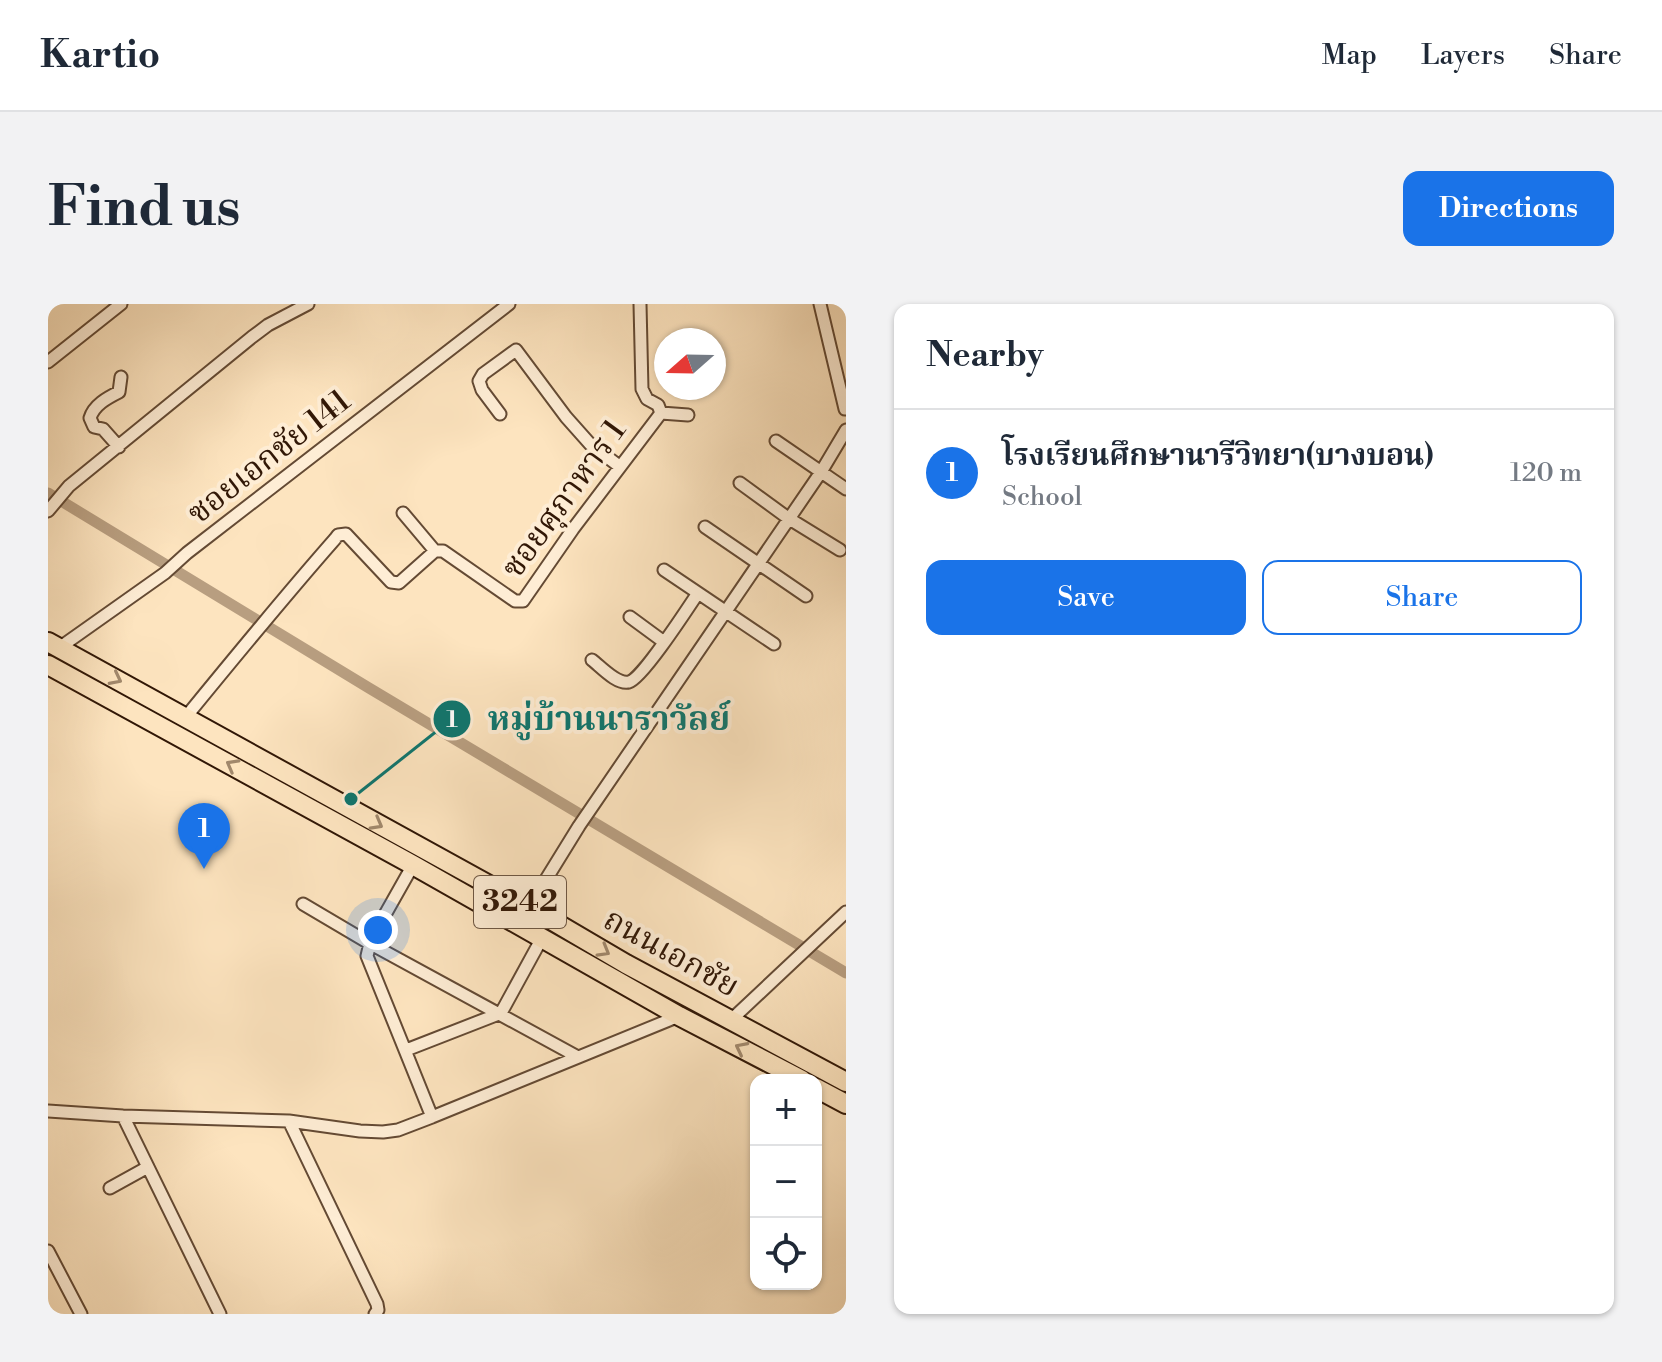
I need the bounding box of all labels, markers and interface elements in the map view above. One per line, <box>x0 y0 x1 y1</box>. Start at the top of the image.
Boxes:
text: Kartio <box>40 32 160 79</box>
text: Map <box>1322 38 1377 73</box>
text: Layers <box>1421 38 1505 73</box>
text: Share <box>1549 38 1622 73</box>
button: Directions <box>1403 171 1614 246</box>
text: Find us <box>48 173 241 243</box>
north arrow <box>654 328 726 400</box>
text: Nearby <box>926 335 1044 377</box>
street label: ซอยเอกชัย 141 <box>180 381 359 533</box>
street label: ซอยศุภาหาร 1 <box>493 412 635 586</box>
text: โรงเรียนศึกษานารีวิทยา(บางบอน) <box>1002 437 1433 475</box>
text: 1 <box>946 457 958 489</box>
text: 120 m <box>1510 457 1582 489</box>
text: School <box>1002 481 1082 513</box>
button: Save <box>926 560 1246 635</box>
button: Share <box>1262 560 1582 635</box>
one-way arrow <box>108 670 123 685</box>
callout: หมู่บ้านนาราวัลย์ <box>432 690 747 748</box>
text: หมู่บ้านนาราวัลย์ <box>488 699 731 741</box>
text: 1 <box>446 705 458 735</box>
one-way arrow <box>226 759 241 775</box>
pin: 1 <box>178 803 230 869</box>
one-way arrow <box>369 815 383 830</box>
road number: 3242 <box>474 876 566 928</box>
street label: ถนนเอกชัย <box>596 900 746 1006</box>
your location <box>358 910 398 950</box>
one-way arrow <box>595 941 610 957</box>
one-way arrow <box>734 1042 749 1057</box>
map controls <box>750 1074 822 1290</box>
button: + <box>750 1074 822 1146</box>
button: − <box>750 1146 822 1218</box>
button: locate <box>750 1218 822 1290</box>

